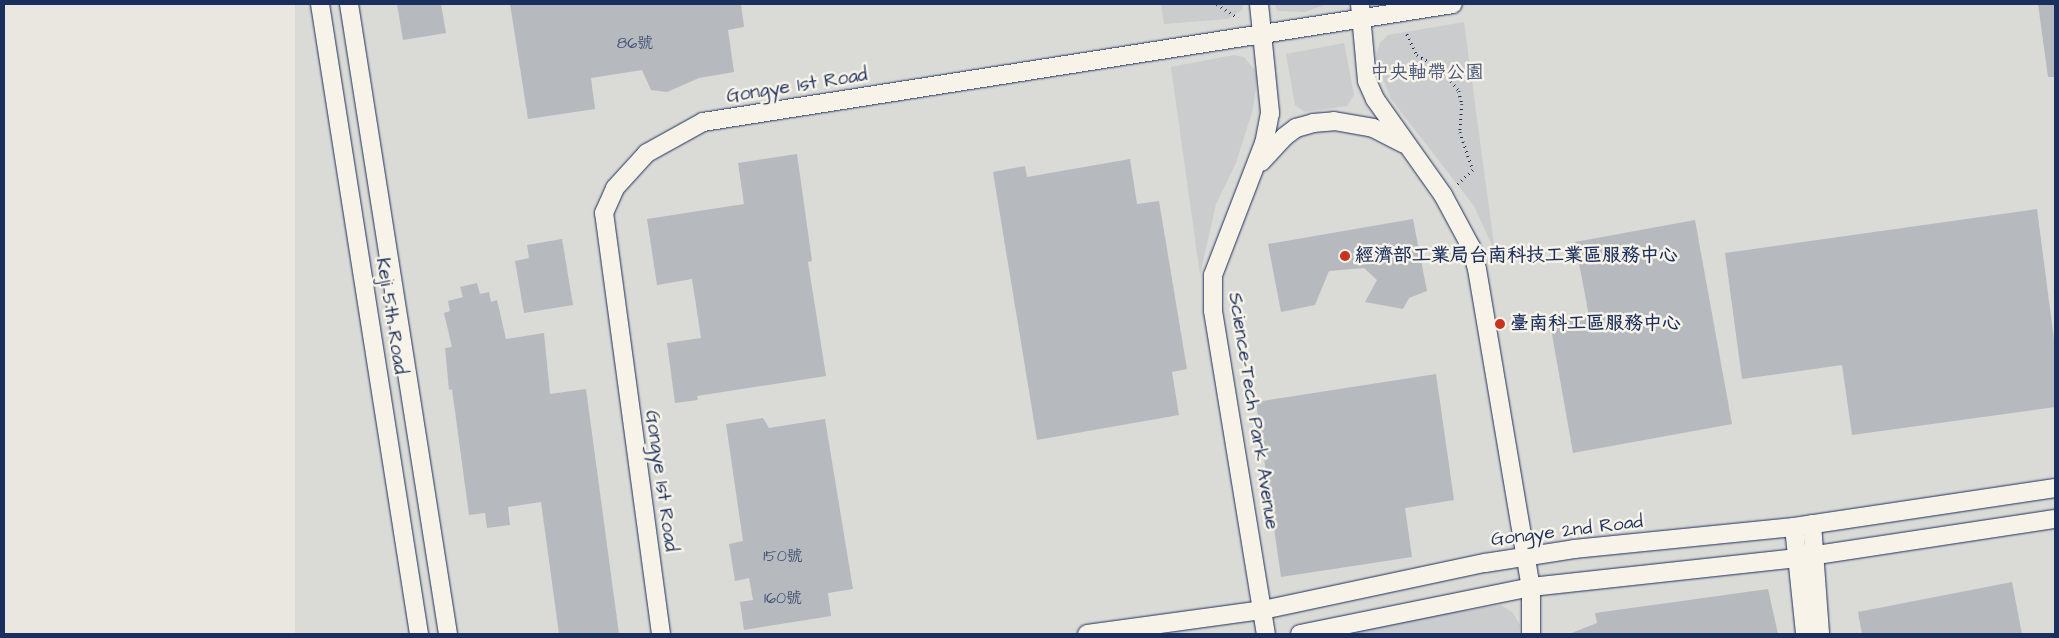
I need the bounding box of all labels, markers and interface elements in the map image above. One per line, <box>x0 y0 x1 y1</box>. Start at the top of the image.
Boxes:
house number: 86號 <box>617 33 653 53</box>
park label: 中央軸帶公園 <box>1370 62 1484 84</box>
street label: Gongye 1st Road <box>725 64 869 108</box>
place label: 經濟部工業局台南科技工業區服務中心 <box>1355 245 1678 267</box>
marker: 經濟部工業局台南科技工業區服務中心 <box>1339 250 1351 262</box>
street label: Keji 5th Road <box>371 256 411 376</box>
street label: Science-Tech Park Avenue <box>1223 291 1283 531</box>
place label: 臺南科工區服務中心 <box>1510 313 1681 335</box>
marker: 臺南科工區服務中心 <box>1494 318 1506 330</box>
street label: Gongye 1st Road <box>640 409 682 553</box>
street label: Gongye 2nd Road <box>1490 510 1644 552</box>
house number: 150號 <box>763 546 803 566</box>
house number: 160號 <box>764 588 802 608</box>

